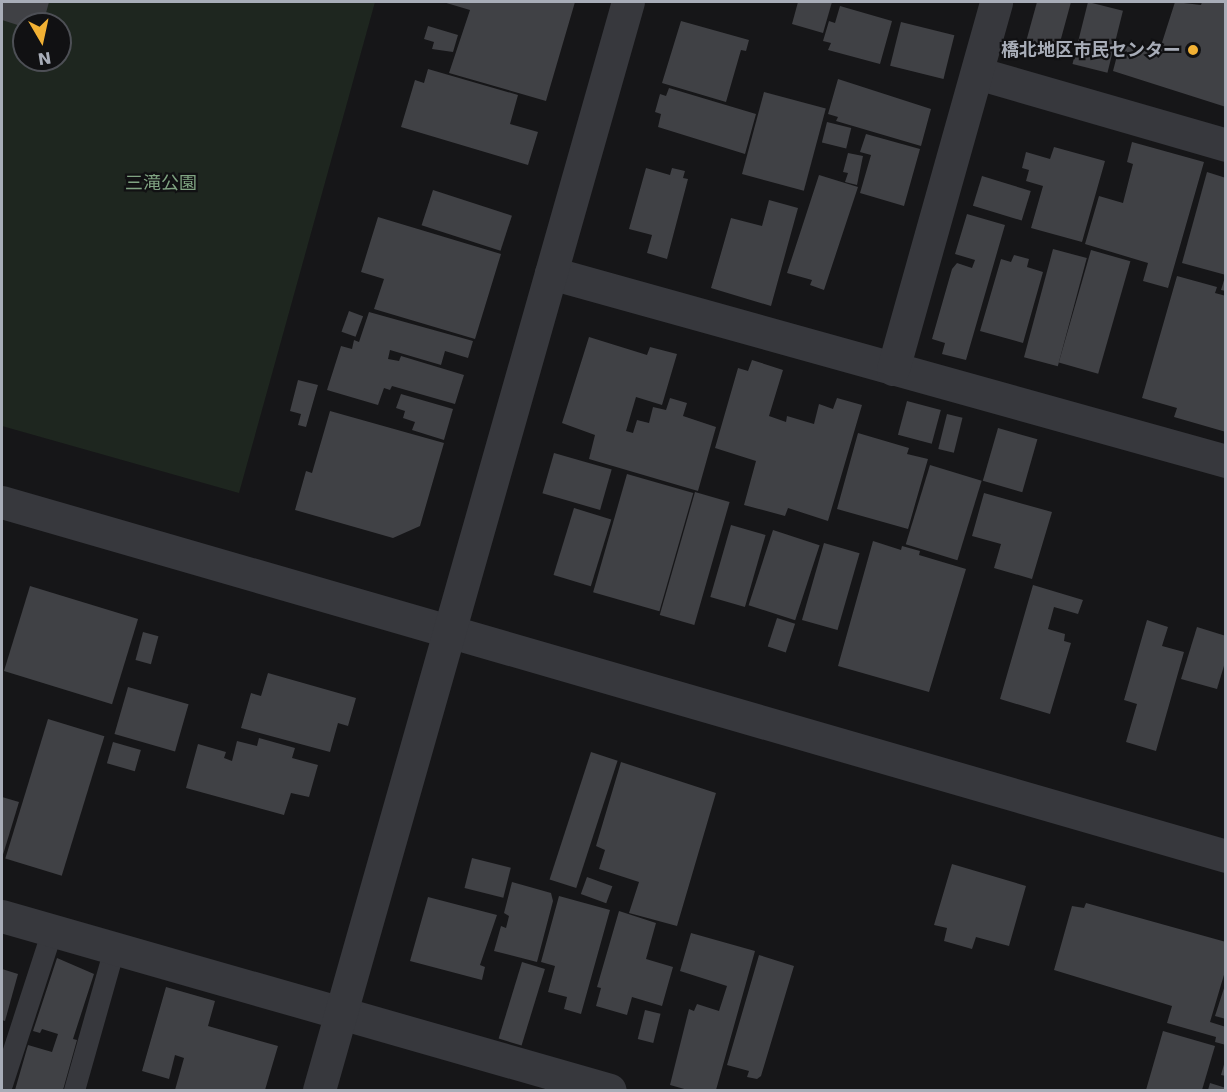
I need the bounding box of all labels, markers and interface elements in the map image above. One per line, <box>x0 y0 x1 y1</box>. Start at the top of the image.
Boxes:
north arrow <box>12 12 72 72</box>
place label: 橋北地区市民センター <box>1001 39 1181 61</box>
marker: 橋北地区市民センター <box>1186 43 1200 57</box>
text: N <box>36 48 53 69</box>
park label: 三滝公園 <box>125 172 197 194</box>

